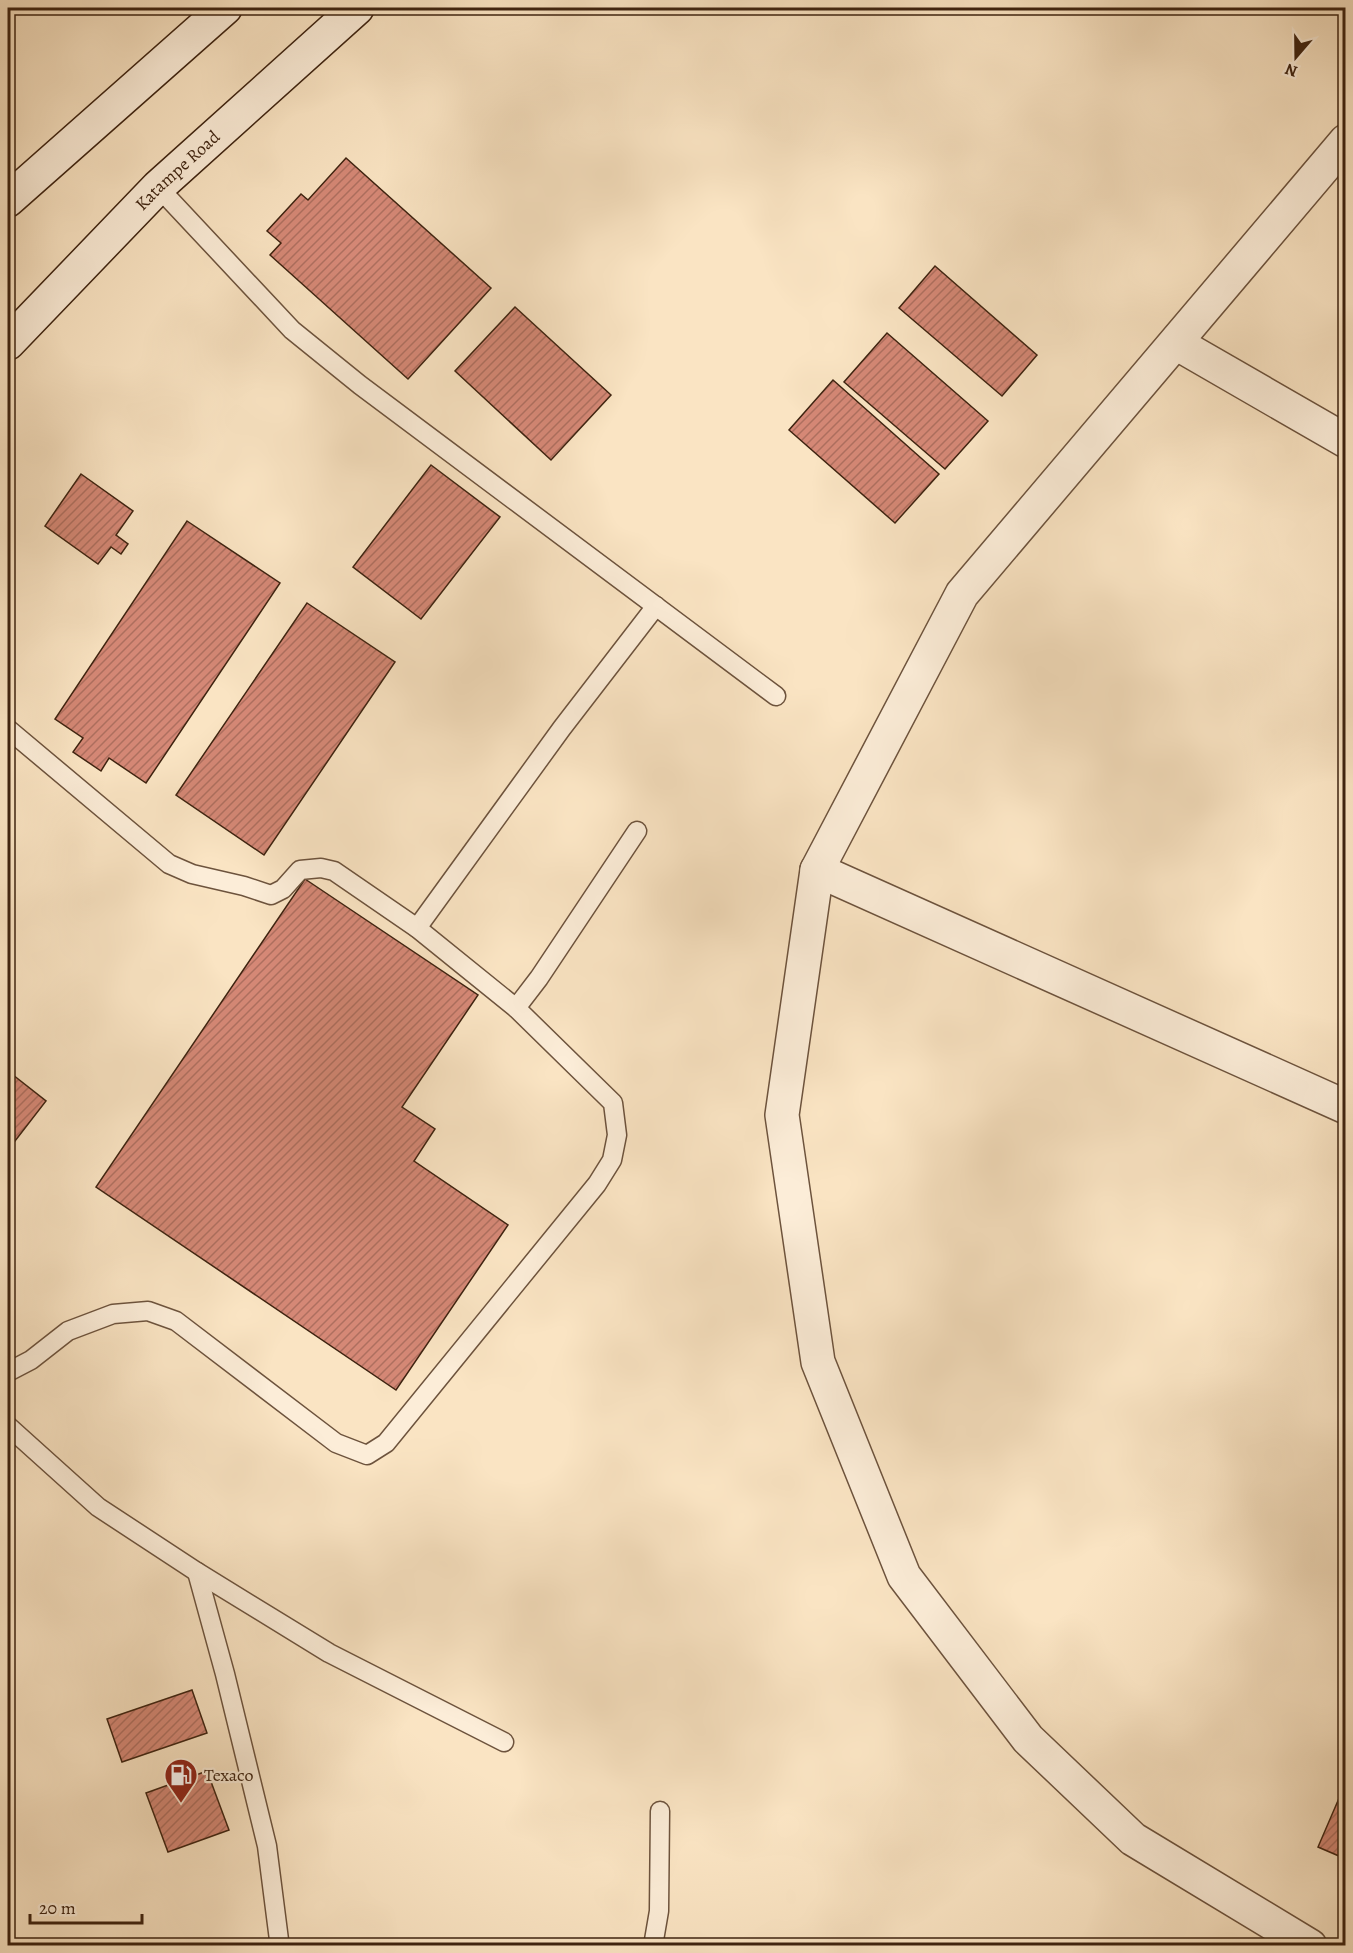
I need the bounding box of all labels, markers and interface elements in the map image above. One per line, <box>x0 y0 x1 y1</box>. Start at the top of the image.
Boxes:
north arrow <box>1266 27 1326 87</box>
text: N <box>1282 58 1300 82</box>
street label: Katampe Road <box>130 125 225 216</box>
fuel station icon: Texaco <box>163 1757 199 1804</box>
place label: Texaco <box>204 1763 253 1787</box>
scale bar <box>30 1887 142 1925</box>
text: 20 m <box>39 1896 76 1920</box>

